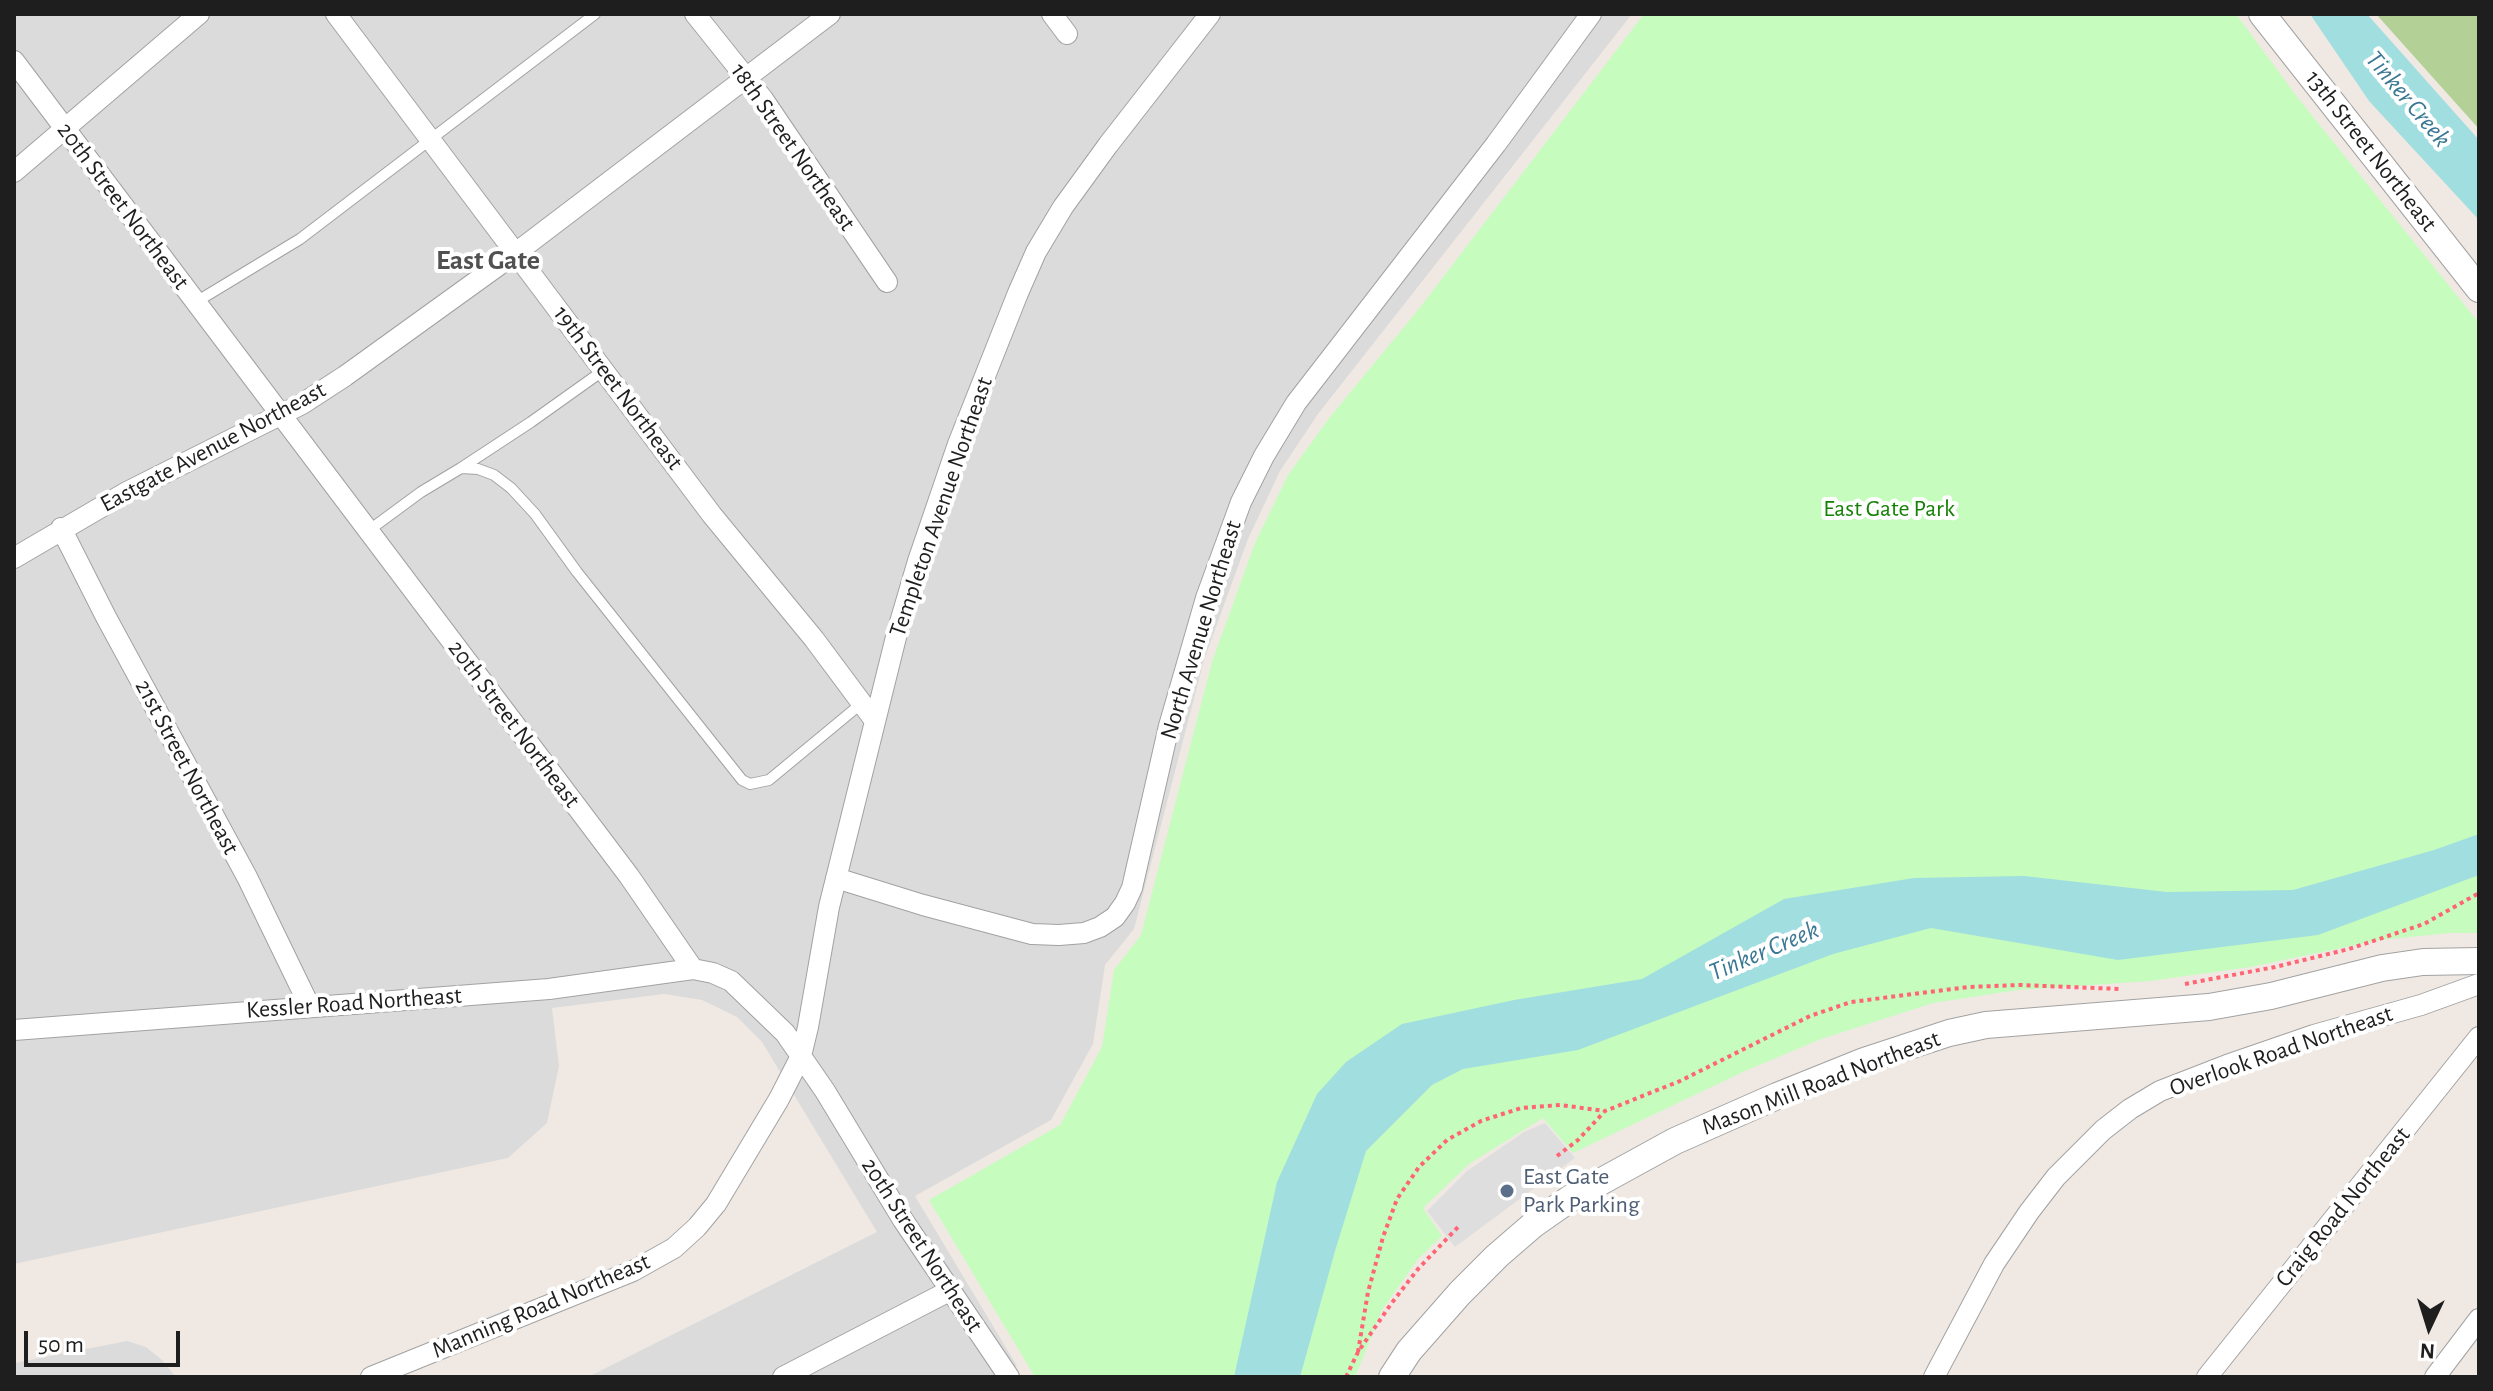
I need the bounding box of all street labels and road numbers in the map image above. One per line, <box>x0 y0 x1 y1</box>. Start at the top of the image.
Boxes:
street label: 18th Street Northeast <box>724 58 862 236</box>
street label: 13th Street Northeast <box>2299 65 2443 237</box>
street label: 20th Street Northeast <box>51 117 195 295</box>
street label: 19th Street Northeast <box>547 300 689 476</box>
street label: Templeton Avenue Northeast <box>883 373 999 641</box>
street label: Eastgate Avenue Northeast <box>95 375 331 519</box>
street label: North Avenue Northeast <box>1154 517 1248 743</box>
street label: 20th Street Northeast <box>442 635 586 813</box>
street label: 21st Street Northeast <box>129 675 245 859</box>
street label: Kessler Road Northeast <box>245 981 463 1025</box>
street label: Overlook Road Northeast <box>2166 999 2396 1103</box>
street label: Mason Mill Road Northeast <box>1698 1024 1944 1142</box>
street label: Craig Road Northeast <box>2270 1121 2416 1293</box>
street label: 20th Street Northeast <box>855 1152 989 1338</box>
street label: Manning Road Northeast <box>428 1247 654 1365</box>

